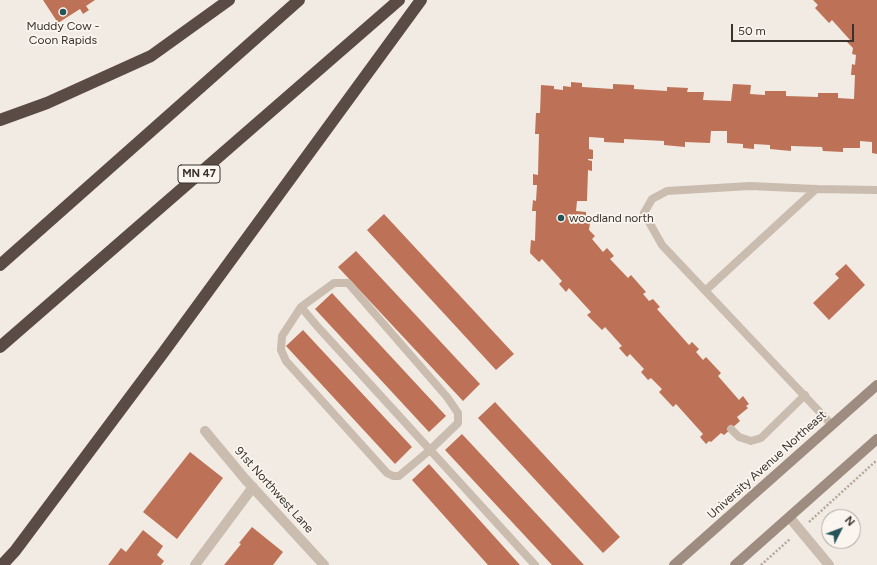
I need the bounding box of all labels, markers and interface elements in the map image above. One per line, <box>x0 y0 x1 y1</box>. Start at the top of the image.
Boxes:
marker: Muddy Cow - Coon Rapids <box>58 7 68 17</box>
scale bar <box>733 16 856 42</box>
place label: Muddy Cow - Coon Rapids <box>26 19 100 47</box>
text: 50 m <box>738 24 766 38</box>
road number: MN 47 <box>178 165 220 183</box>
place label: woodland north <box>569 211 654 225</box>
marker: woodland north <box>556 213 566 223</box>
street label: University Avenue Northeast <box>705 408 829 522</box>
street label: 91st Northwest Lane <box>232 444 316 536</box>
north arrow <box>821 509 861 549</box>
text: N <box>842 514 857 529</box>

